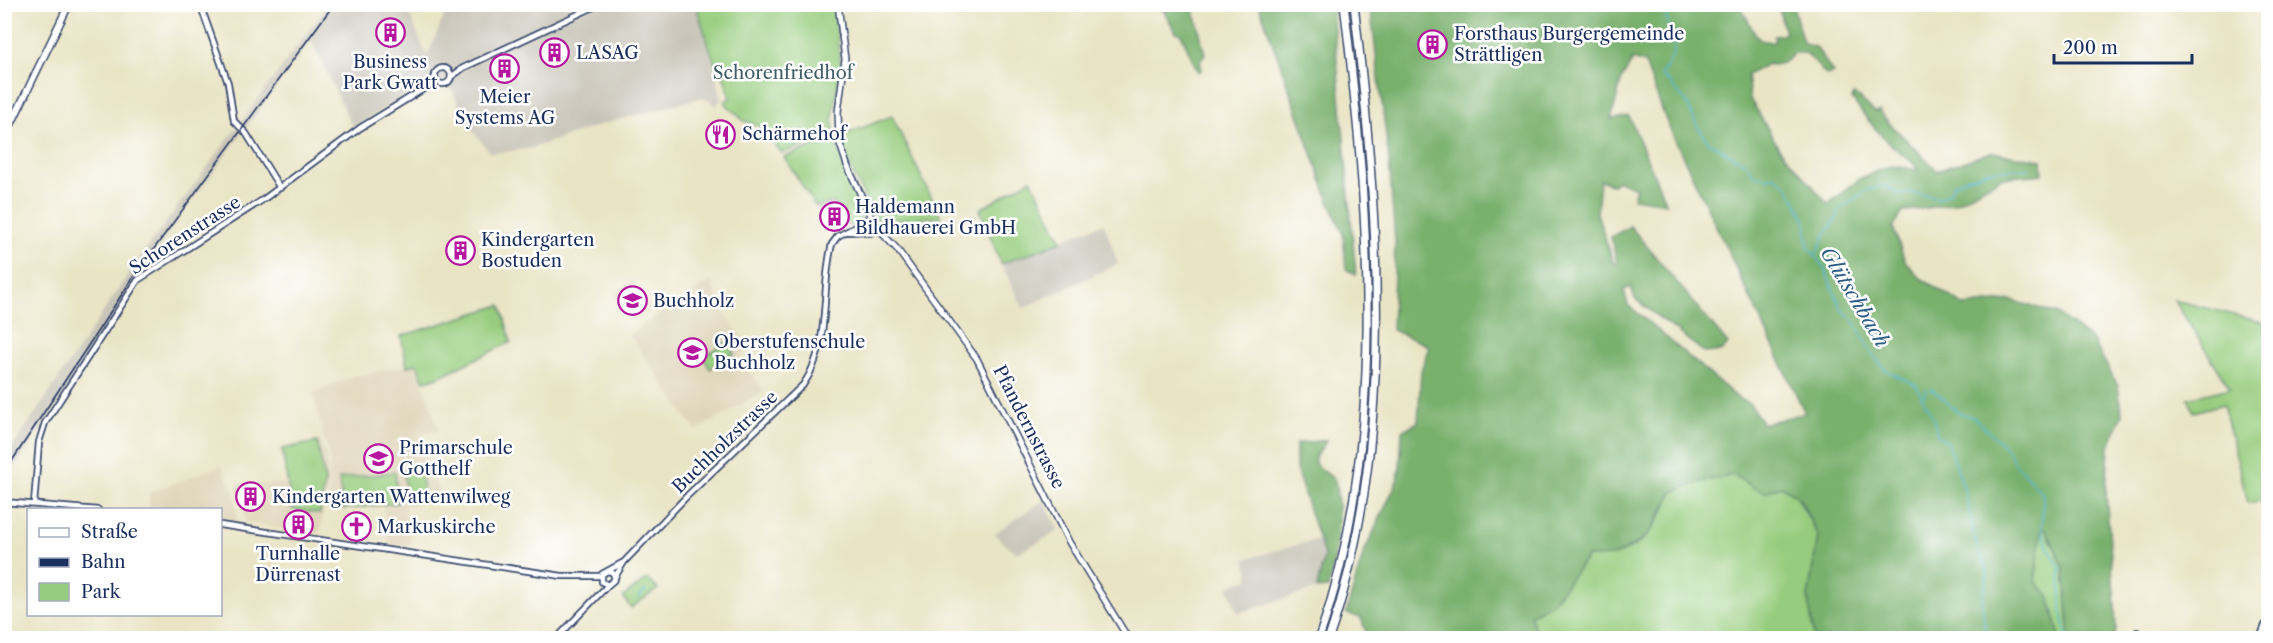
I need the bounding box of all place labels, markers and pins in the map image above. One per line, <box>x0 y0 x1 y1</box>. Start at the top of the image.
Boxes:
building icon: Business Park Gwatt <box>374 17 406 49</box>
place label: Forsthaus Burgergemeinde Strättligen <box>1454 23 1684 66</box>
building icon: Forsthaus Burgergemeinde Strättligen <box>1417 28 1449 60</box>
building icon: LASAG <box>539 37 571 69</box>
place label: LASAG <box>576 42 639 64</box>
place label: Business Park Gwatt <box>343 51 438 94</box>
building icon: Meier Systems AG <box>489 52 521 84</box>
place label: Meier Systems AG <box>455 86 556 129</box>
restaurant icon: Schärmehof <box>705 118 737 150</box>
place label: Schärmehof <box>742 123 849 145</box>
place label: Haldemann Bildhauerei GmbH <box>855 196 1016 239</box>
building icon: Haldemann Bildhauerei GmbH <box>818 201 850 233</box>
place label: Kindergarten Bostuden <box>481 229 595 272</box>
building icon: Kindergarten Bostuden <box>444 234 476 266</box>
school or university icon: Buchholz <box>616 285 648 317</box>
place label: Buchholz <box>653 290 734 312</box>
place label: Oberstufenschule Buchholz <box>714 331 865 374</box>
school or university icon: Oberstufenschule Buchholz <box>677 336 709 368</box>
place label: Primarschule Gotthelf <box>399 437 513 480</box>
school or university icon: Primarschule Gotthelf <box>362 442 394 474</box>
building icon: Kindergarten Wattenwilweg <box>235 481 267 513</box>
place label: Kindergarten Wattenwilweg <box>272 486 511 508</box>
building icon: Turnhalle Dürrenast <box>282 509 314 541</box>
church icon: Markuskirche <box>340 511 372 543</box>
place label: Markuskirche <box>377 516 495 538</box>
place label: Turnhalle Dürrenast <box>255 543 341 586</box>

